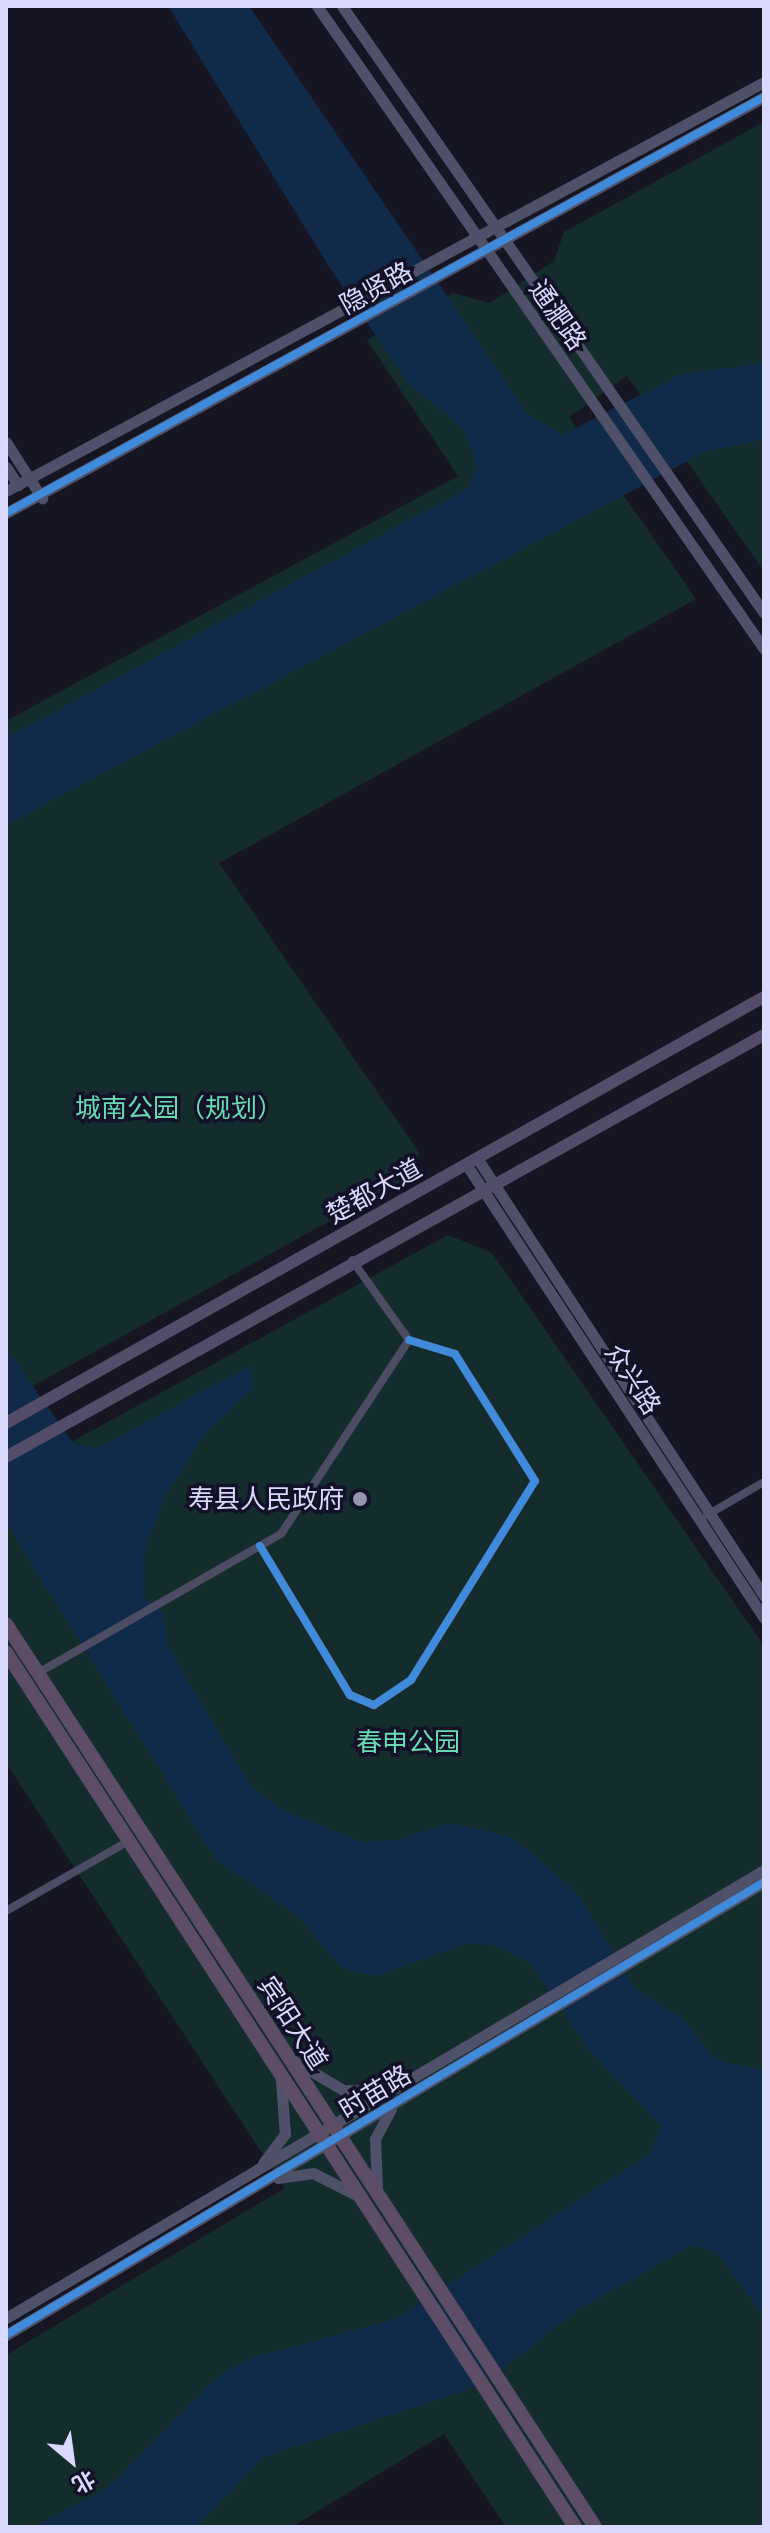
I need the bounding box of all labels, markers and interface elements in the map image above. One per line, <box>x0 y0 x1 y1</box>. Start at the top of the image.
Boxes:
street label: 隐贤路 <box>334 255 418 321</box>
street label: 通淝路 <box>523 274 593 356</box>
park label: 城南公园（规划） <box>75 1092 283 1124</box>
street label: 楚都大道 <box>321 1152 427 1230</box>
street label: 众兴路 <box>599 1338 667 1420</box>
place label: 寿县人民政府 <box>188 1483 344 1515</box>
marker: 寿县人民政府 <box>351 1490 369 1508</box>
park label: 春申公园 <box>356 1726 460 1758</box>
street label: 宾阳大道 <box>252 1971 334 2075</box>
street label: 时苗路 <box>334 2059 416 2125</box>
north arrow <box>32 2421 112 2501</box>
text: 北 <box>67 2464 101 2500</box>

